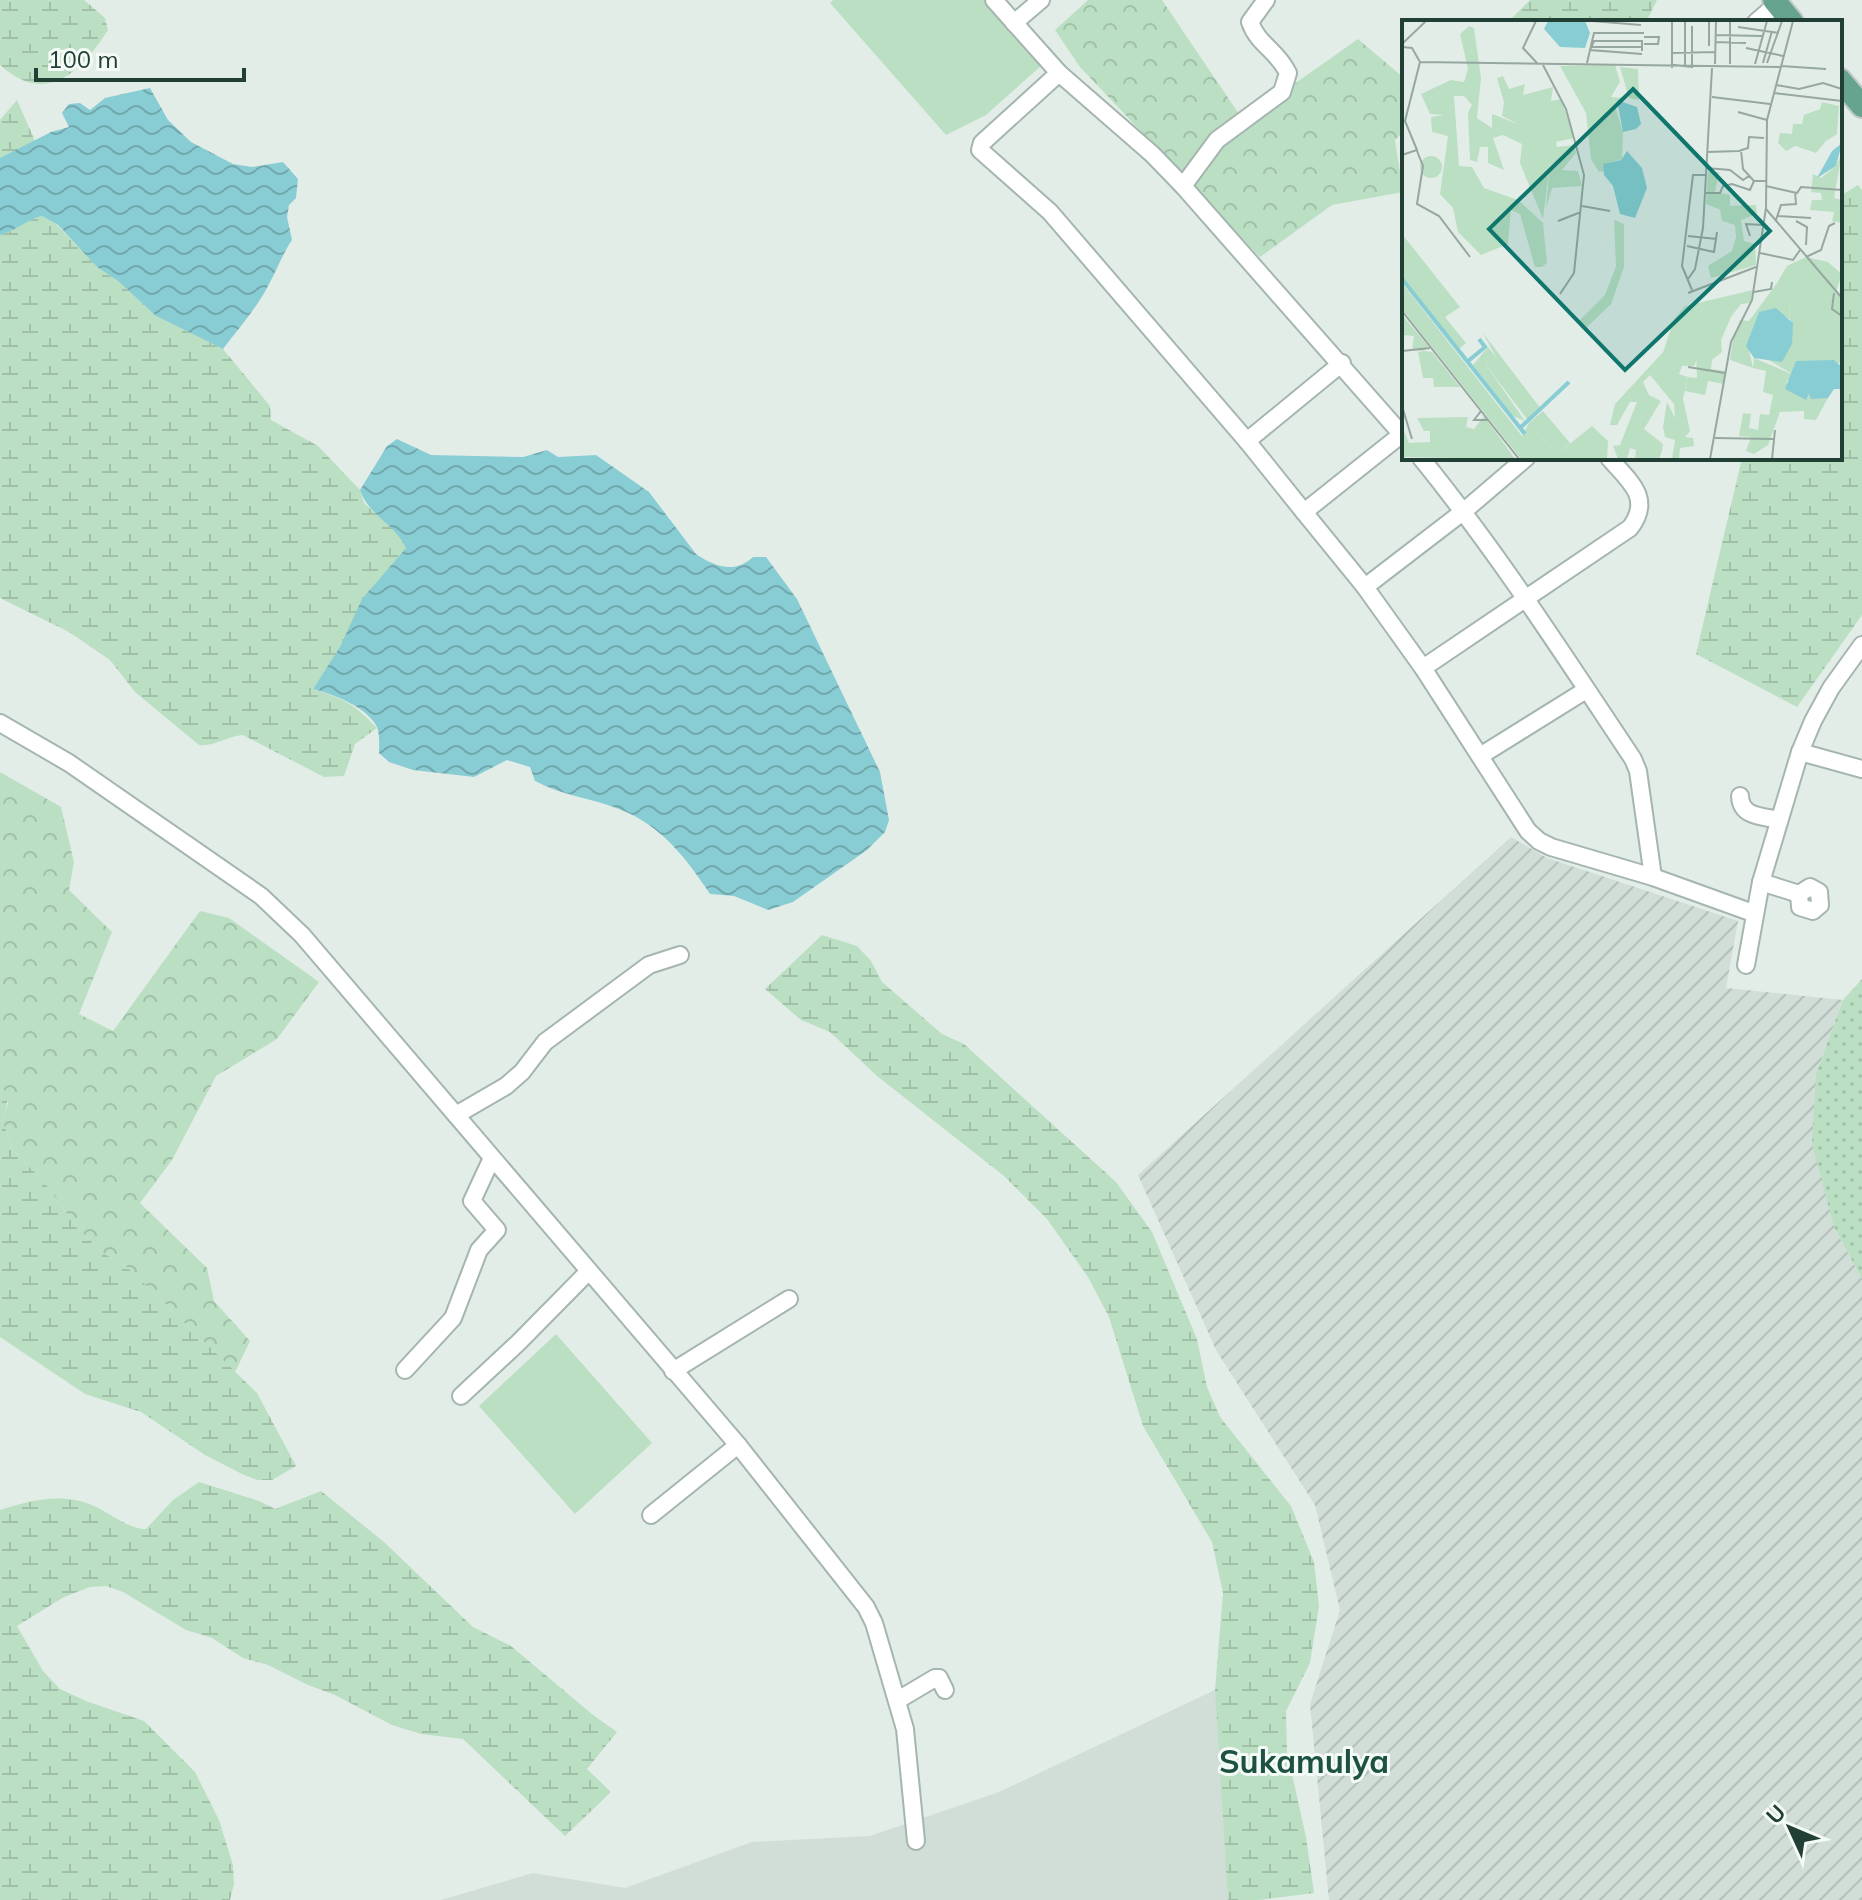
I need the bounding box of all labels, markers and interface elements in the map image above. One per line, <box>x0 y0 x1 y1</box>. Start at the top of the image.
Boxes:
inset map <box>1402 20 1842 460</box>
scale bar <box>36 32 244 82</box>
text: 100 m <box>48 44 119 74</box>
district label: Sukamulya <box>1219 1741 1389 1781</box>
north arrow <box>1750 1788 1830 1868</box>
text: U <box>1760 1799 1791 1830</box>

